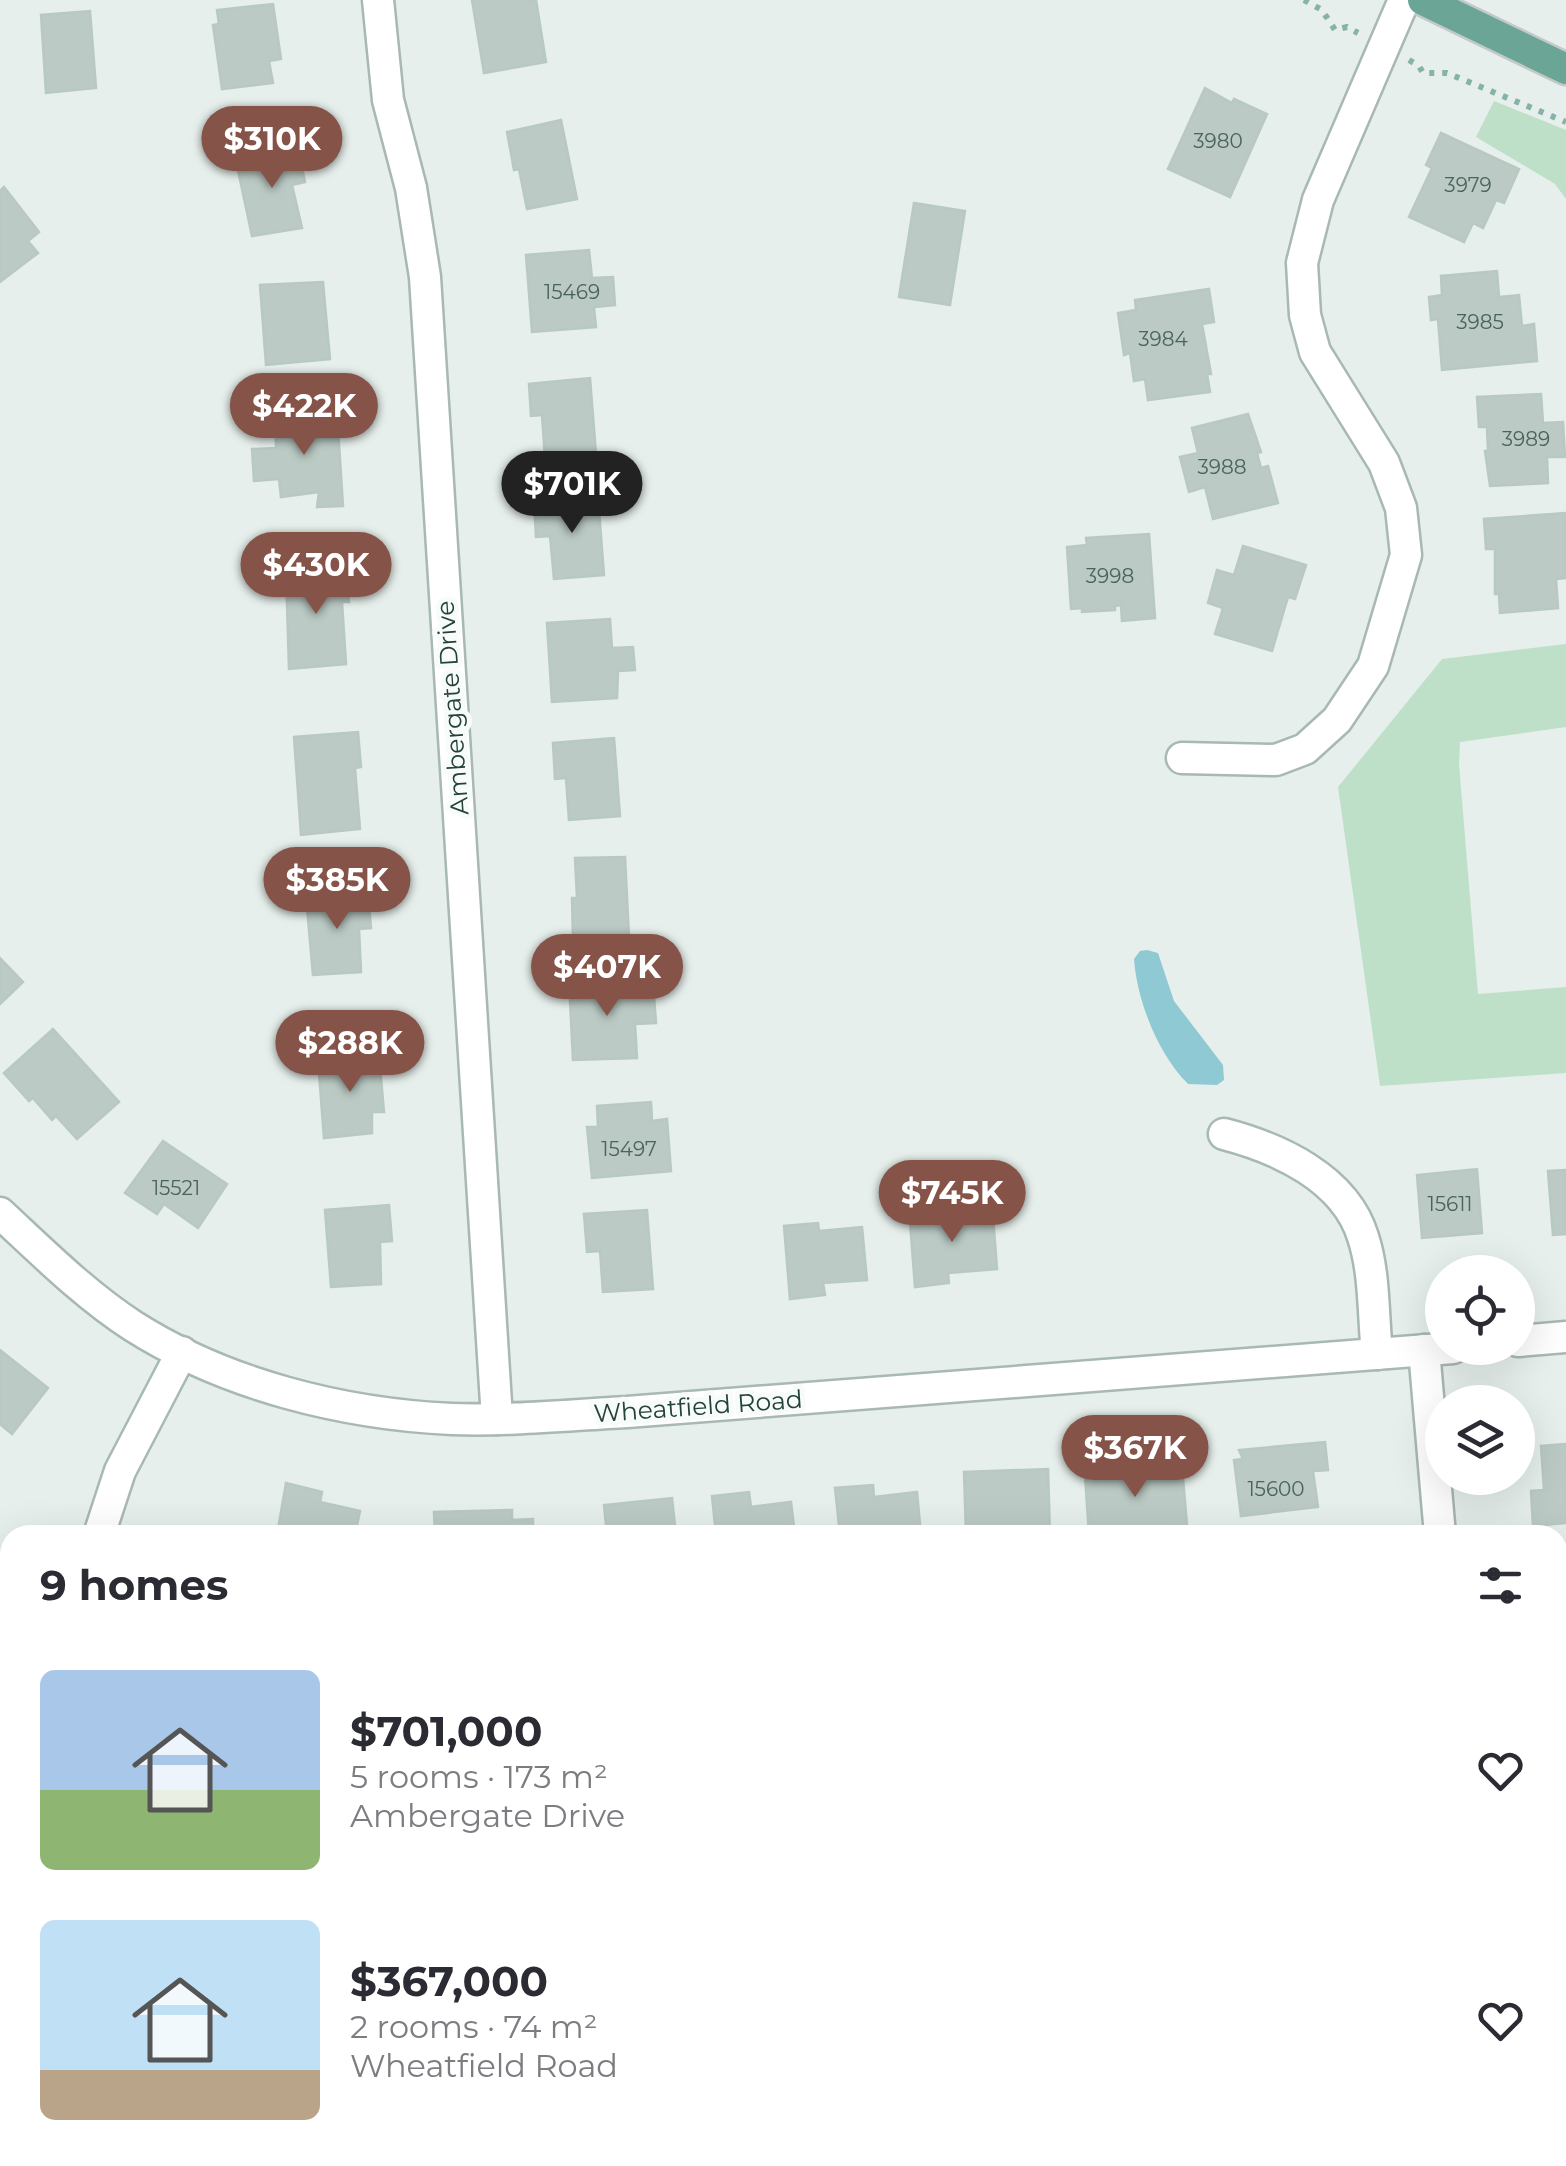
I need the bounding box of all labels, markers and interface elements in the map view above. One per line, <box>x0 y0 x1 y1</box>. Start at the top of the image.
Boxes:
pin: $310K <box>202 106 342 191</box>
text: $310K <box>223 119 321 158</box>
house number: 3980 <box>1193 129 1243 153</box>
house number: 3979 <box>1444 173 1492 197</box>
house number: 15469 <box>544 280 600 304</box>
house number: 3985 <box>1456 310 1504 334</box>
house number: 3984 <box>1138 327 1188 351</box>
pin: $422K <box>234 373 374 458</box>
text: $422K <box>252 386 356 425</box>
house number: 3989 <box>1502 427 1550 451</box>
pin: $701K <box>502 451 642 536</box>
house number: 3988 <box>1198 455 1246 479</box>
text: $701K <box>523 464 621 503</box>
pin: $430K <box>246 532 386 617</box>
text: $430K <box>263 545 369 584</box>
house number: 3998 <box>1086 564 1134 588</box>
street label: Ambergate Drive <box>430 600 474 816</box>
pin: $385K <box>267 847 407 932</box>
text: $385K <box>285 860 389 899</box>
pin: $407K <box>537 934 677 1019</box>
text: $407K <box>553 947 661 986</box>
pin: $288K <box>280 1010 420 1095</box>
text: $288K <box>297 1023 403 1062</box>
house number: 15497 <box>601 1137 657 1161</box>
pin: $745K <box>882 1160 1022 1245</box>
text: $745K <box>901 1173 1003 1212</box>
house number: 15521 <box>152 1176 200 1200</box>
house number: 15611 <box>1427 1192 1473 1216</box>
map controls <box>1425 1255 1535 1495</box>
button: locate <box>1425 1255 1535 1365</box>
street label: Wheatfield Road <box>592 1384 804 1428</box>
button: layers <box>1425 1385 1535 1495</box>
pin: $367K <box>1065 1415 1205 1500</box>
text: $367K <box>1083 1428 1187 1467</box>
house number: 15600 <box>1247 1477 1305 1501</box>
icon: filters <box>1473 1558 1528 1613</box>
text: 9 homes <box>40 1559 228 1611</box>
text: $701,000 <box>350 1705 542 1757</box>
icon: home <box>120 1710 240 1830</box>
icon: heart <box>1473 1743 1528 1798</box>
text: 5 rooms · 173 m² <box>350 1757 608 1796</box>
text: Ambergate Drive <box>350 1796 625 1835</box>
text: $367,000 <box>350 1955 548 2007</box>
icon: home <box>120 1960 240 2080</box>
icon: heart <box>1473 1993 1528 2048</box>
text: 2 rooms · 74 m² <box>350 2007 598 2046</box>
text: Wheatfield Road <box>350 2046 618 2085</box>

